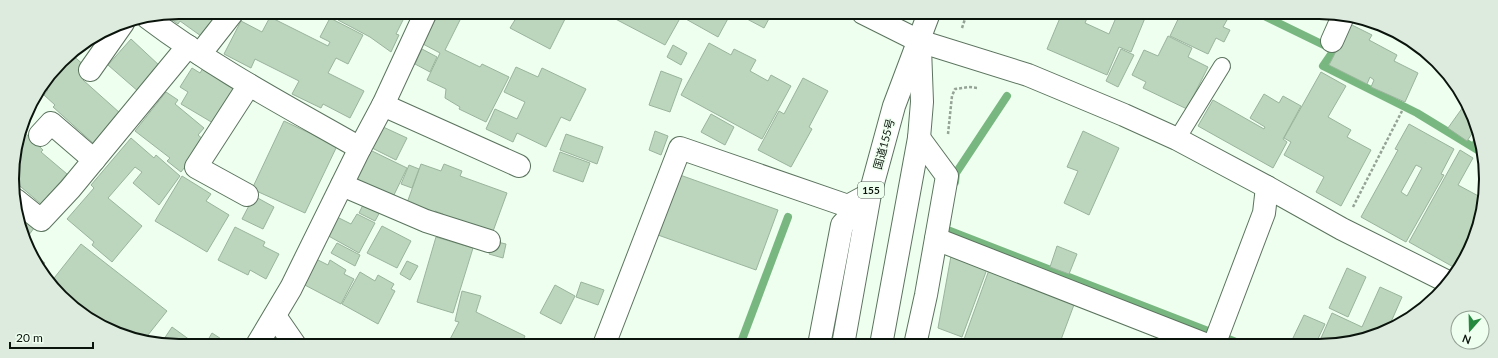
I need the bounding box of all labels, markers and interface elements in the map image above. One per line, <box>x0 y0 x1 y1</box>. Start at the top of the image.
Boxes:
street label: 国道155号 <box>870 117 897 171</box>
road number: 155 <box>858 182 884 198</box>
north arrow <box>1450 310 1490 350</box>
scale bar <box>10 324 93 350</box>
text: 20 m <box>16 330 43 345</box>
text: N <box>1460 332 1473 347</box>

